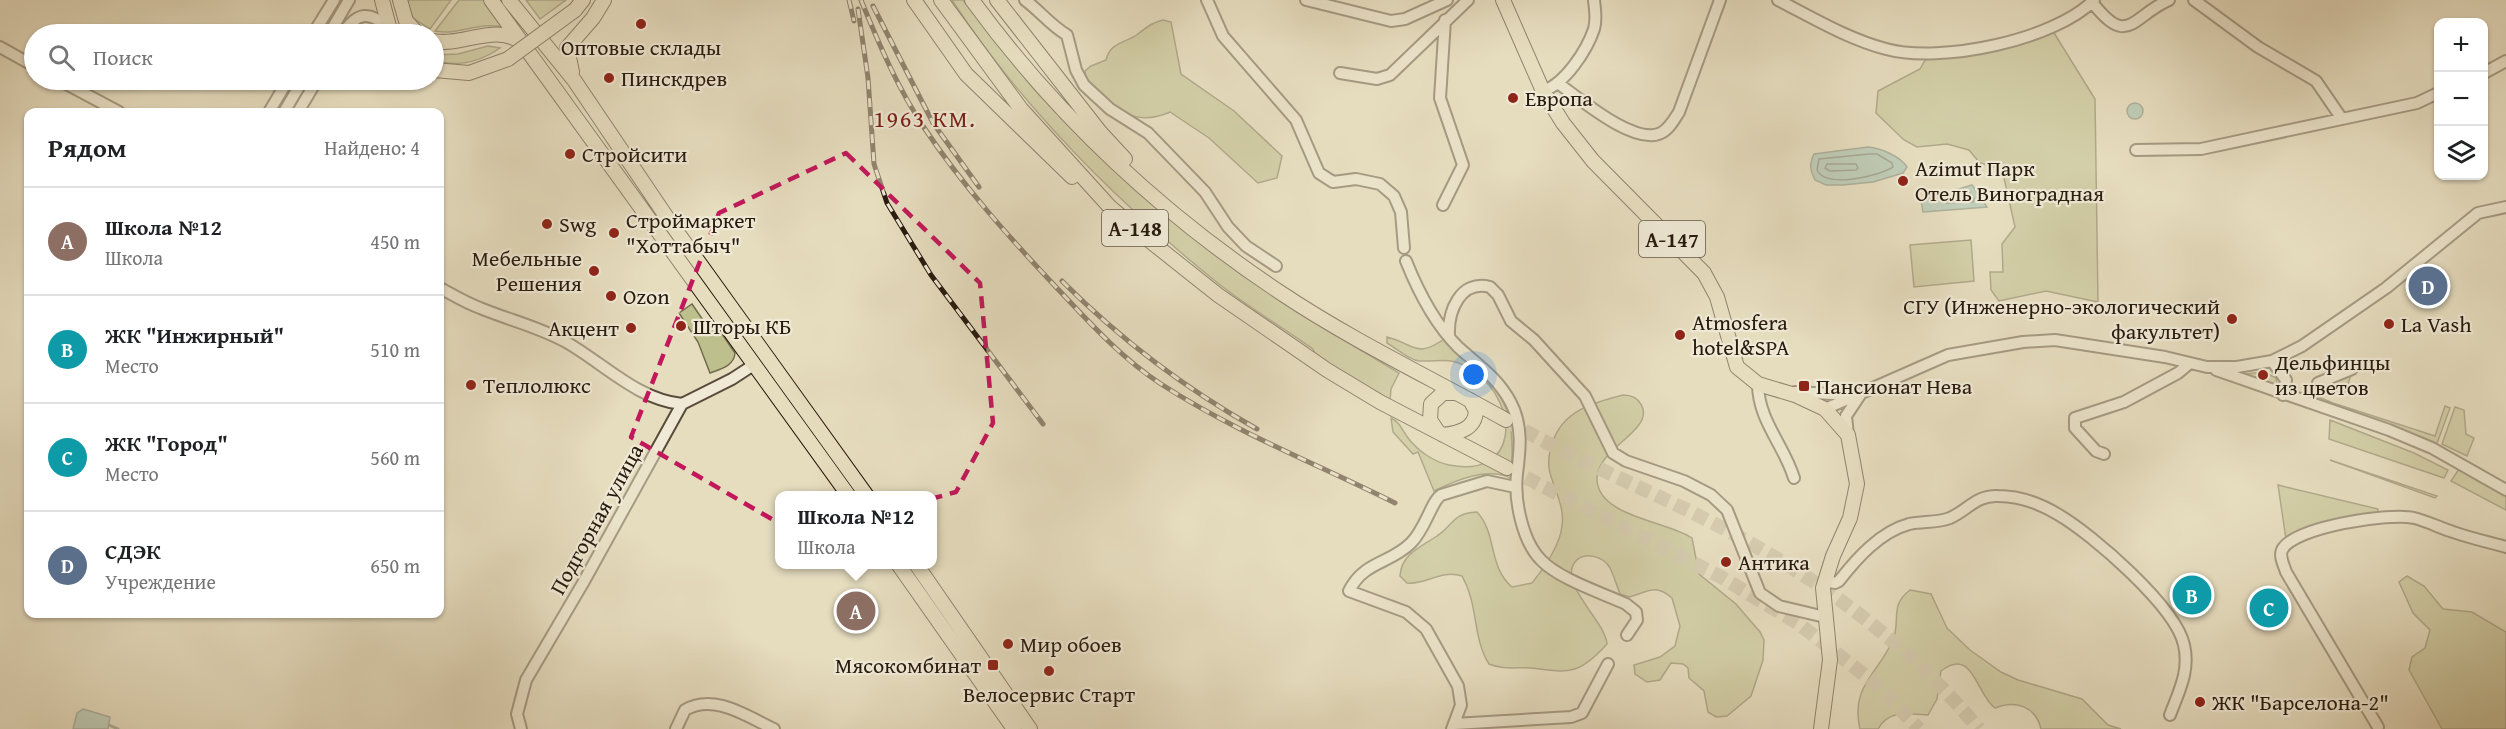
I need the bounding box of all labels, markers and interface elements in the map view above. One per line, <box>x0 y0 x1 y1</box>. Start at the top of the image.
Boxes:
marker: Оптовые склады <box>634 17 648 31</box>
map controls <box>2434 18 2488 180</box>
button: + <box>2434 18 2488 72</box>
search box <box>24 24 444 90</box>
place label: Оптовые склады <box>561 31 721 63</box>
icon: search <box>45 41 78 74</box>
text: Поиск <box>93 41 153 73</box>
place label: Пинскдрев <box>621 62 727 94</box>
marker: Пинскдрев <box>602 71 616 85</box>
button: − <box>2434 72 2488 126</box>
place label: Европа <box>1525 82 1593 114</box>
marker: Европа <box>1506 91 1520 105</box>
district label: 1963 КМ. <box>874 101 976 136</box>
button: layers <box>2434 126 2488 180</box>
text: Рядом <box>48 128 126 167</box>
text: Найдено: 4 <box>324 133 420 162</box>
place label: Стройсити <box>582 138 687 170</box>
marker: Стройсити <box>563 147 577 161</box>
place label: Azimut Парк Отель Виноградная <box>1915 152 2104 209</box>
marker: Azimut Парк Отель Виноградная <box>1896 174 1910 188</box>
place label: Строймаркет "Хоттабыч" <box>626 204 756 261</box>
place label: Swg <box>559 208 596 240</box>
road number: А-148 <box>1102 210 1168 246</box>
text: Школа №12 <box>105 211 222 243</box>
marker: Swg <box>540 217 554 231</box>
road number: А-147 <box>1639 221 1705 257</box>
marker: Строймаркет "Хоттабыч" <box>607 226 621 240</box>
text: A <box>61 227 74 256</box>
text: 450 m <box>370 227 420 256</box>
place label: Мебельные Решения <box>472 242 582 299</box>
text: Школа <box>105 243 163 272</box>
marker: Мебельные Решения <box>587 264 601 278</box>
pin: D <box>2408 264 2448 308</box>
place label: Ozon <box>623 280 670 312</box>
marker: Ozon <box>604 289 618 303</box>
place label: СГУ (Инженерно-экологический факультет) <box>1903 290 2220 347</box>
place label: Atmosfera hotel&SPA <box>1692 306 1790 363</box>
place label: La Vash <box>2401 308 2472 340</box>
place label: Шторы КБ <box>693 310 791 342</box>
place label: Акцент <box>548 312 619 344</box>
marker: СГУ (Инженерно-экологический факультет) <box>2225 312 2239 326</box>
marker: La Vash <box>2382 317 2396 331</box>
text: ЖК "Инжирный" <box>105 319 284 351</box>
marker: Шторы КБ <box>674 319 688 333</box>
marker: Акцент <box>624 321 638 335</box>
marker: Atmosfera hotel&SPA <box>1673 328 1687 342</box>
text: B <box>61 335 74 364</box>
text: 510 m <box>370 335 420 364</box>
place label: Дельфинцы из цветов <box>2274 346 2390 403</box>
text: Место <box>105 351 159 380</box>
your location <box>1459 360 1488 389</box>
marker: Дельфинцы из цветов <box>2256 368 2270 382</box>
place label: Теплолюкс <box>483 369 591 401</box>
place label: Пансионат Нева <box>1816 370 1973 402</box>
marker: Теплолюкс <box>464 378 478 392</box>
marker: Пансионат Нева <box>1797 379 1811 393</box>
text: ЖК "Город" <box>105 427 228 459</box>
street label: Подгорная улица <box>541 437 651 600</box>
text: C <box>62 443 73 472</box>
text: 560 m <box>370 443 420 472</box>
text: Место <box>105 459 159 488</box>
popup <box>775 491 937 569</box>
text: Школа №12 <box>798 500 914 532</box>
text: Школа <box>798 532 856 561</box>
text: СДЭК <box>105 535 161 567</box>
place label: Антика <box>1738 546 1810 578</box>
text: D <box>61 551 74 580</box>
text: 650 m <box>370 551 420 580</box>
marker: Антика <box>1719 555 1733 569</box>
text: Учреждение <box>105 567 216 596</box>
pin: B <box>2172 572 2212 618</box>
pin: C <box>2250 586 2288 630</box>
pin: A <box>836 588 876 634</box>
place label: Мир обоев <box>1020 628 1122 660</box>
marker: Мир обоев <box>1001 637 1015 651</box>
place label: Мясокомбинат <box>835 649 981 681</box>
marker: Мясокомбинат <box>986 658 1000 672</box>
marker: Велосервис Старт <box>1042 664 1056 678</box>
place label: Велосервис Старт <box>963 678 1135 710</box>
place label: ЖК "Барселона-2" <box>2211 686 2389 718</box>
marker: ЖК "Барселона-2" <box>2193 695 2207 709</box>

